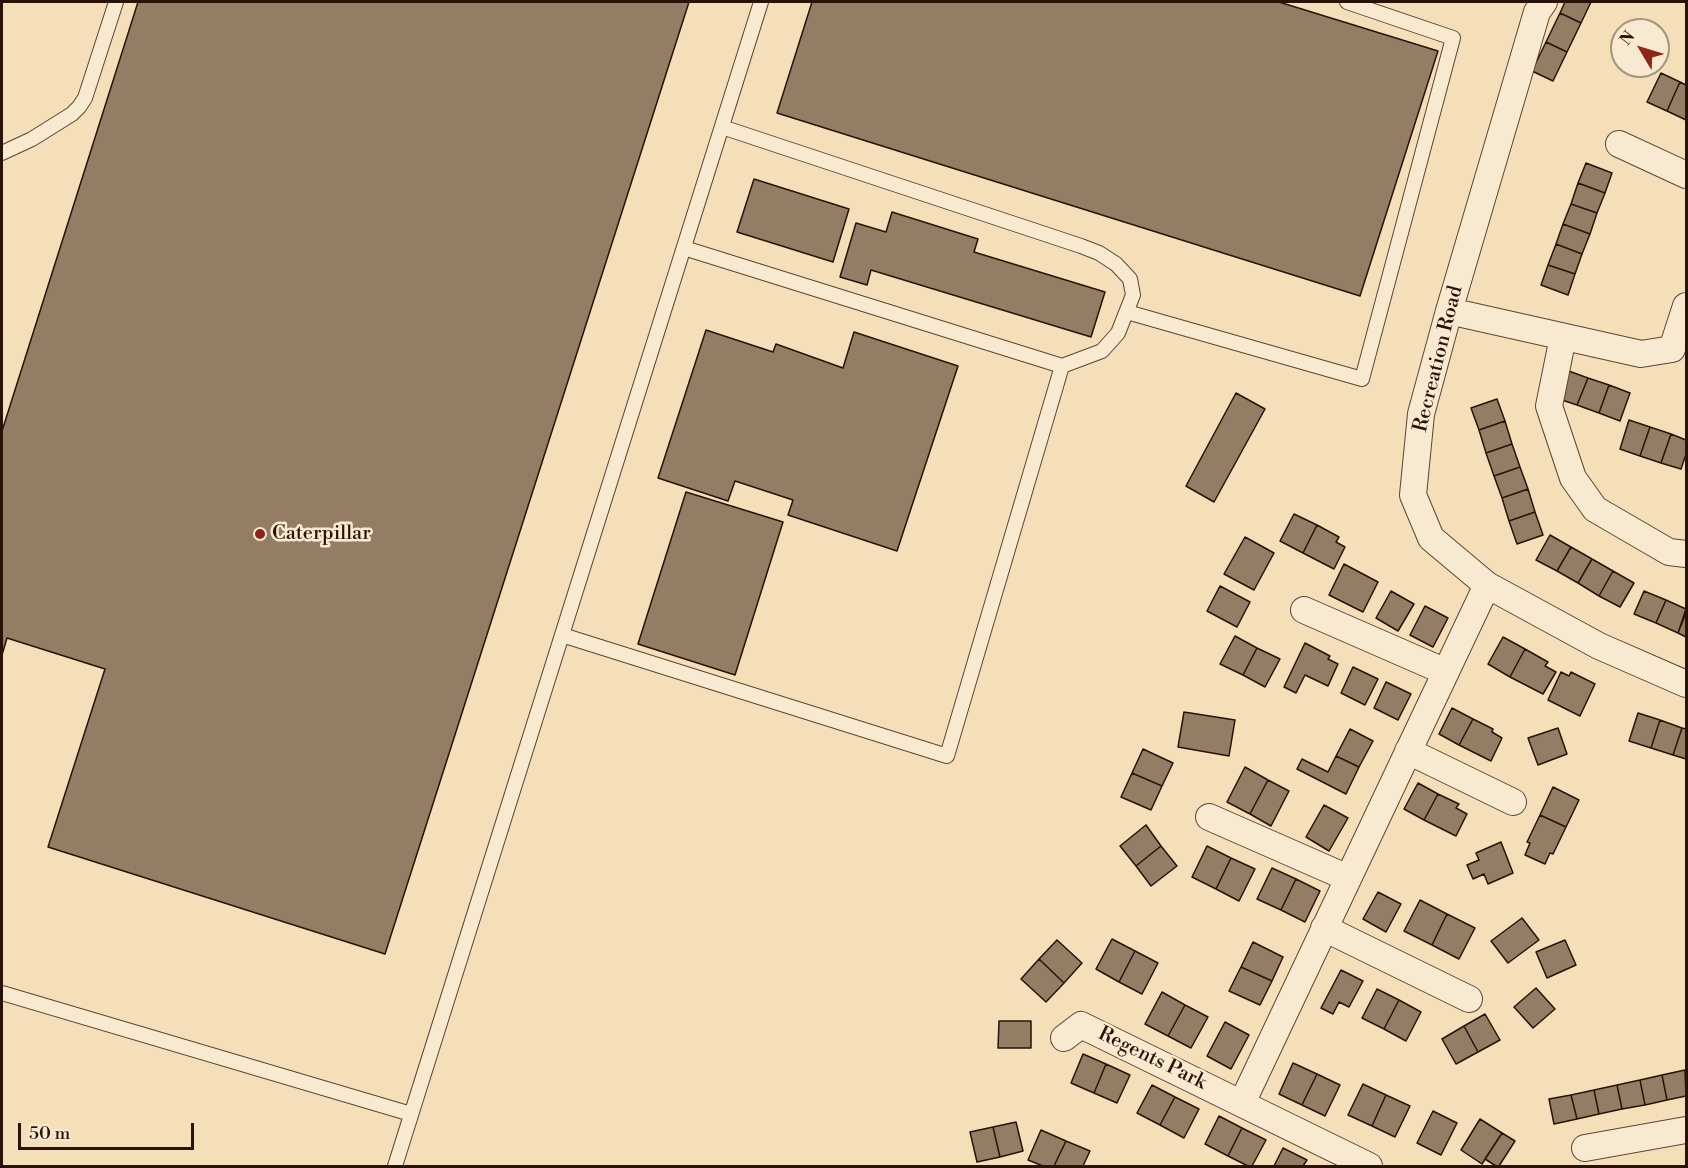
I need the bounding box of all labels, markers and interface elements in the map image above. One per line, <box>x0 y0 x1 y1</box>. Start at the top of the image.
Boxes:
north arrow <box>1610 18 1670 78</box>
text: N <box>1616 27 1639 49</box>
street label: Recreation Road <box>1409 283 1469 435</box>
place label: Caterpillar <box>272 522 371 546</box>
marker: Caterpillar <box>253 527 267 541</box>
street label: Regents Park <box>1094 1022 1210 1096</box>
scale bar <box>21 1111 196 1149</box>
text: 50 m <box>29 1122 70 1145</box>

